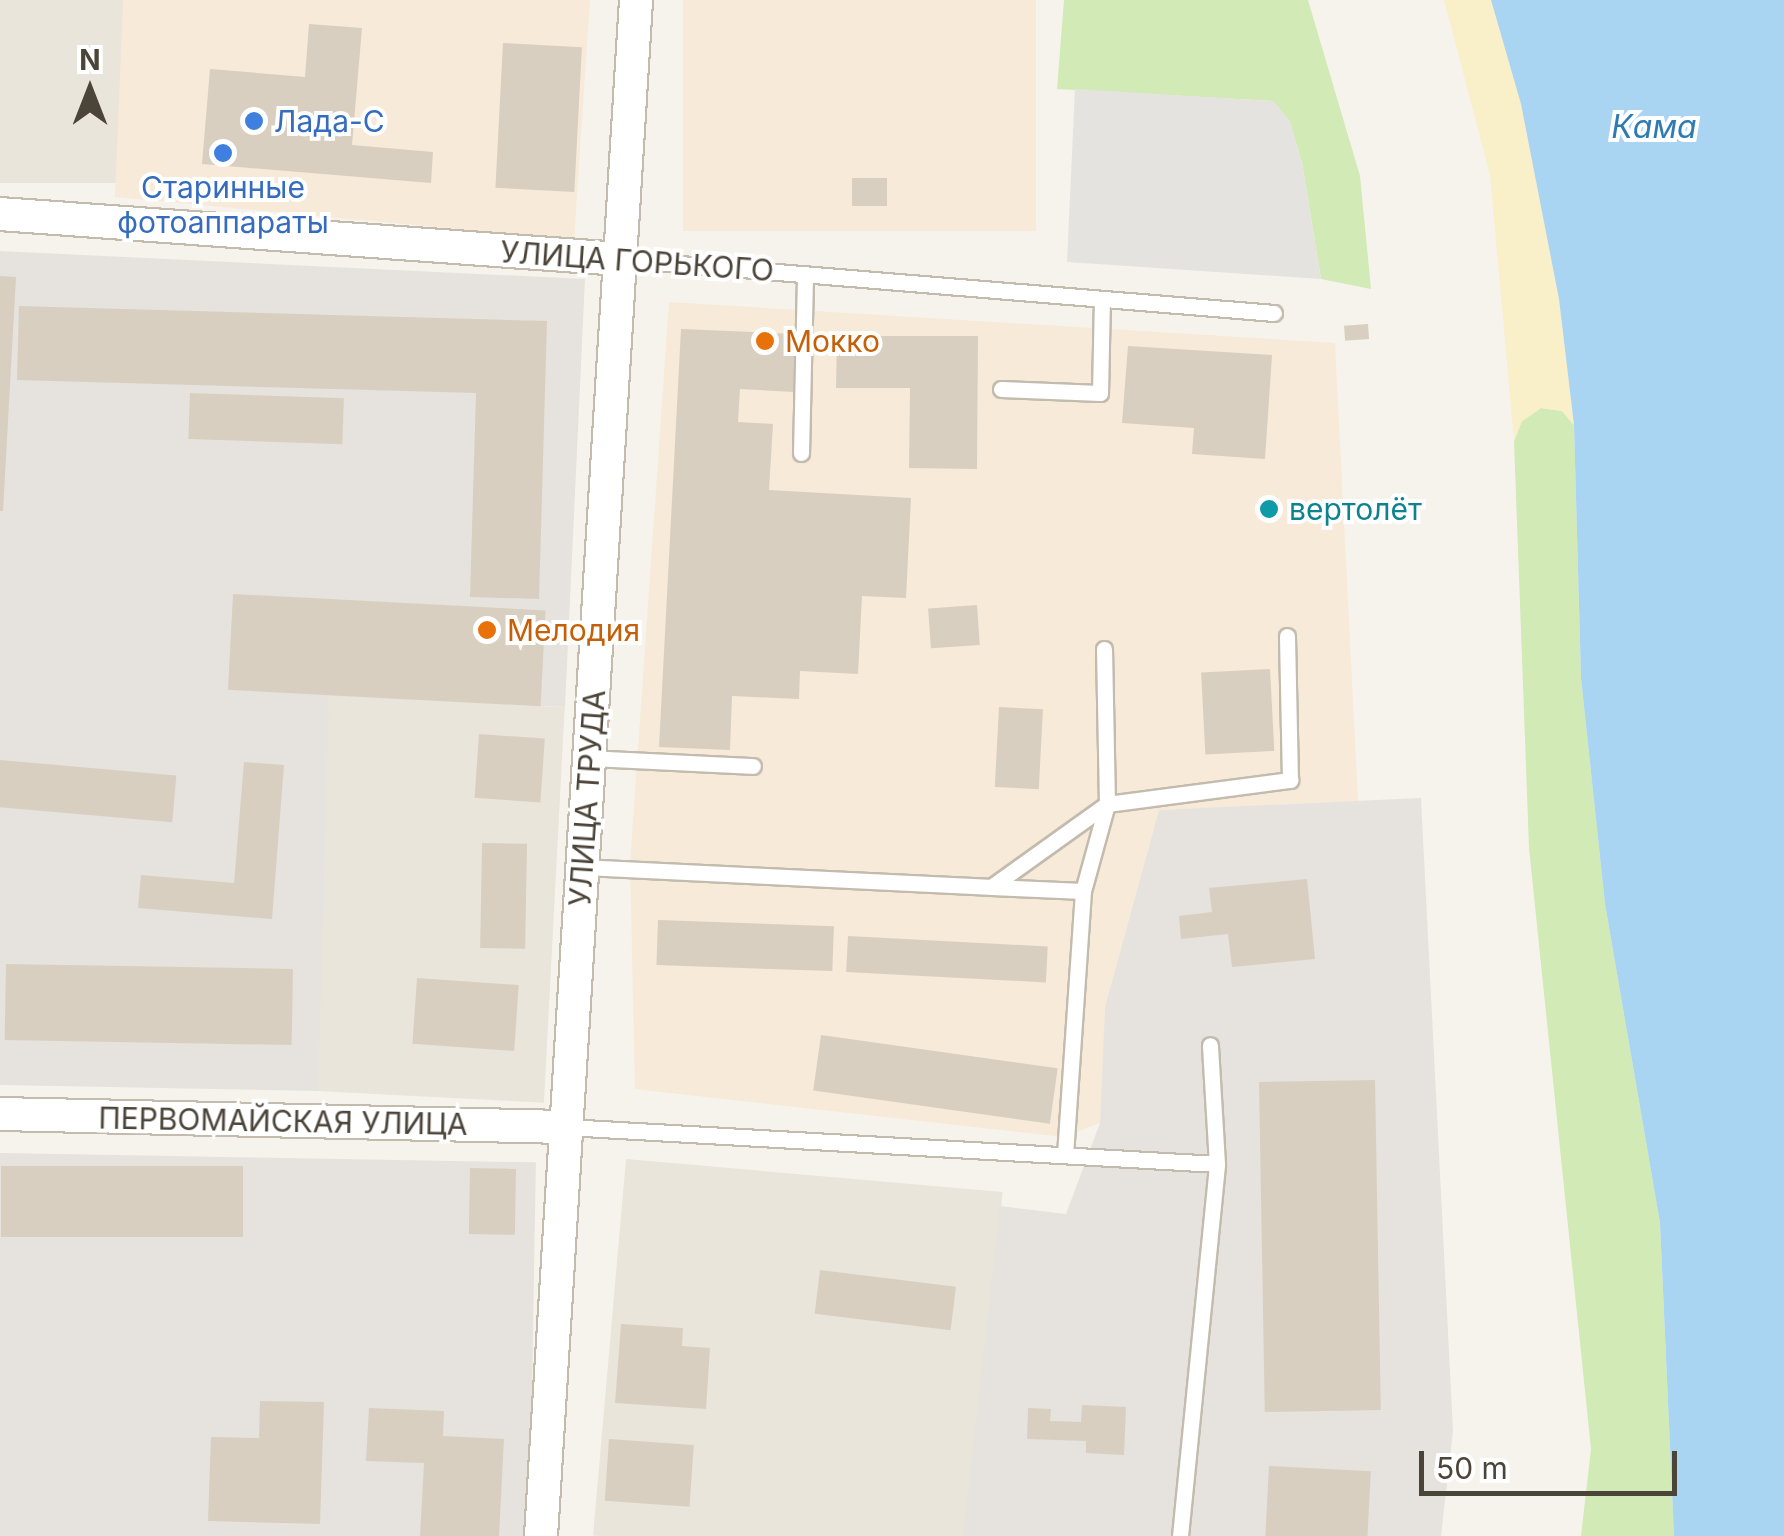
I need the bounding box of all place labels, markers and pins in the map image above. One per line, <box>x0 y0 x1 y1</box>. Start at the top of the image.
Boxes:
place label: Лада-С <box>274 103 385 139</box>
marker: Лада-С <box>243 110 265 132</box>
marker: Старинные фотоаппараты <box>212 142 234 164</box>
place label: Старинные фотоаппараты <box>117 169 329 240</box>
place label: Мокко <box>785 323 880 359</box>
marker: Мокко <box>754 330 776 352</box>
place label: вертолёт <box>1289 491 1422 527</box>
marker: вертолёт <box>1258 498 1280 520</box>
place label: Мелодия <box>507 612 640 648</box>
marker: Мелодия <box>476 619 498 641</box>

